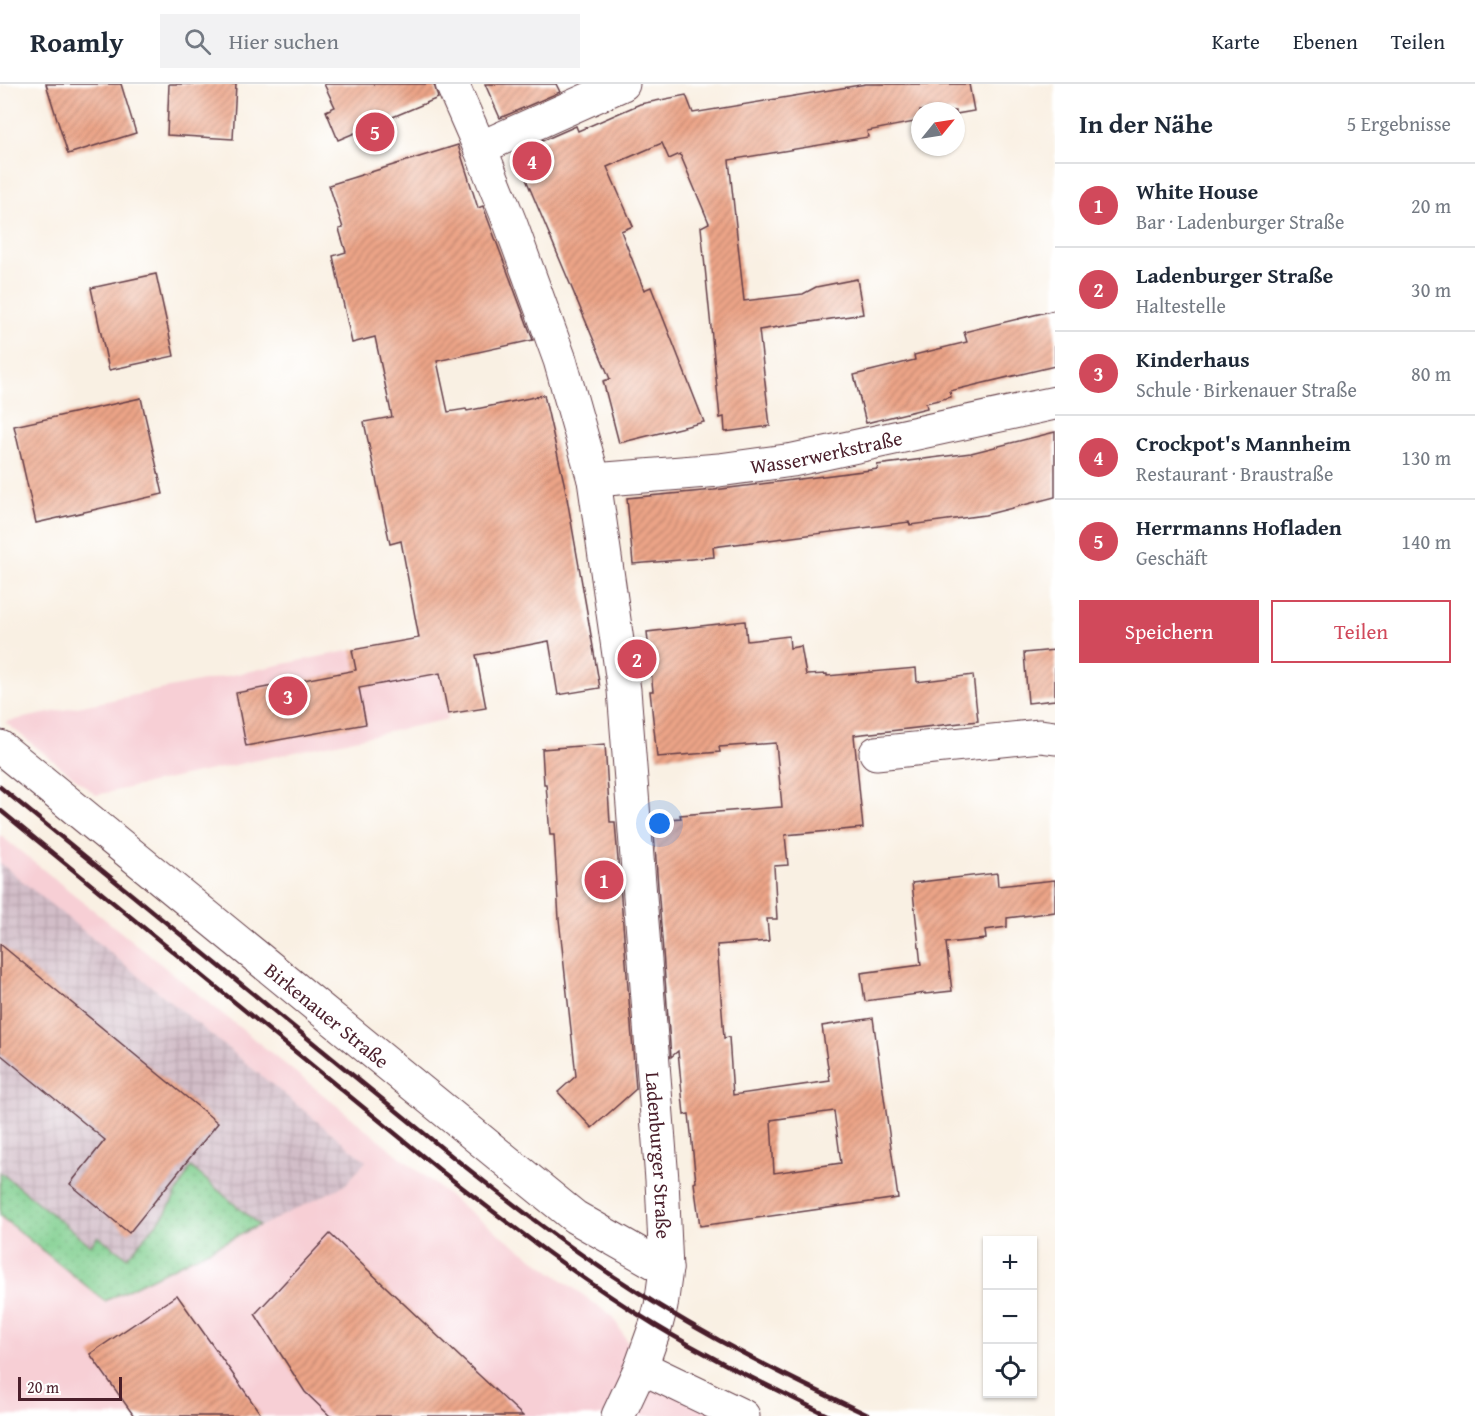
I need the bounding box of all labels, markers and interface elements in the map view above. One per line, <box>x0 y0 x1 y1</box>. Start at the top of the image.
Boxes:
search box <box>160 14 580 68</box>
text: Roamly <box>30 21 124 62</box>
icon: search <box>181 25 214 58</box>
text: Hier suchen <box>229 25 339 57</box>
text: Karte <box>1212 26 1260 57</box>
text: Ebenen <box>1293 26 1358 57</box>
text: Teilen <box>1391 26 1445 57</box>
north arrow <box>911 102 965 156</box>
text: In der Nähe <box>1079 104 1213 143</box>
text: 5 Ergebnisse <box>1347 109 1451 138</box>
pin: 5 <box>356 110 394 154</box>
pin: 4 <box>512 138 552 184</box>
text: White House <box>1136 175 1258 207</box>
text: 1 <box>1093 191 1104 220</box>
text: 20 m <box>1411 191 1451 220</box>
text: Bar · Ladenburger Straße <box>1136 207 1345 236</box>
text: Ladenburger Straße <box>1136 259 1333 291</box>
text: 2 <box>1093 275 1104 304</box>
text: 30 m <box>1411 275 1451 304</box>
text: Haltestelle <box>1136 291 1226 320</box>
text: Kinderhaus <box>1136 343 1250 375</box>
text: 3 <box>1093 359 1104 388</box>
text: 80 m <box>1411 359 1451 388</box>
text: Schule · Birkenauer Straße <box>1136 375 1357 404</box>
street label: Wasserwerkstraße <box>748 422 905 480</box>
text: Crockpot's Mannheim <box>1136 427 1351 459</box>
text: 4 <box>1093 443 1104 472</box>
text: 130 m <box>1401 443 1451 472</box>
text: Restaurant · Braustraße <box>1136 459 1333 488</box>
text: Herrmanns Hofladen <box>1136 511 1342 543</box>
text: 5 <box>1093 527 1104 556</box>
text: 140 m <box>1401 527 1451 556</box>
text: Geschäft <box>1136 543 1208 572</box>
button: Speichern <box>1079 600 1259 663</box>
button: Teilen <box>1271 600 1451 663</box>
pin: 2 <box>618 636 656 682</box>
pin: 3 <box>268 674 308 718</box>
your location <box>645 809 674 838</box>
pin: 1 <box>584 858 624 902</box>
street label: Birkenauer Straße <box>259 955 396 1075</box>
street label: Ladenburger Straße <box>639 1071 679 1239</box>
map controls <box>983 1236 1037 1398</box>
button: + <box>983 1236 1037 1290</box>
button: − <box>983 1290 1037 1344</box>
button: locate <box>983 1344 1037 1398</box>
scale bar <box>18 1374 122 1402</box>
text: 20 m <box>27 1375 59 1399</box>

